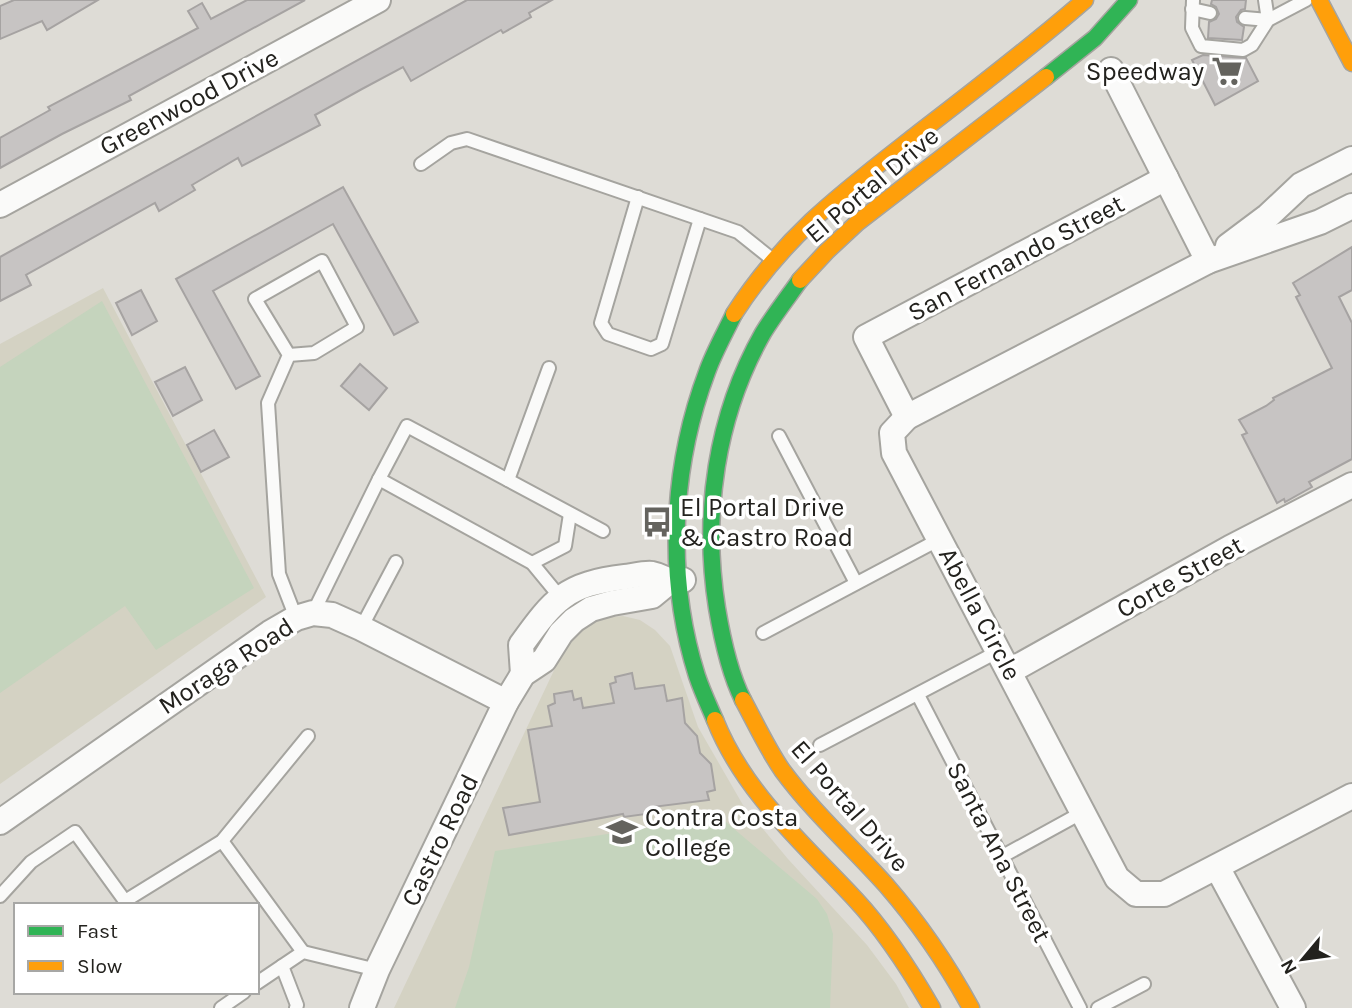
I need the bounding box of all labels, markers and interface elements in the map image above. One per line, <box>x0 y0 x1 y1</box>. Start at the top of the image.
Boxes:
street label: Greenwood Drive <box>94 42 284 162</box>
supermarket icon: Speedway <box>1210 54 1244 88</box>
place label: Speedway <box>1086 56 1204 87</box>
street label: El Portal Drive <box>799 120 945 250</box>
street label: San Fernando Street <box>903 188 1130 328</box>
place label: El Portal Drive & Castro Road <box>680 492 853 553</box>
bus stop icon: El Portal Drive & Castro Road <box>640 505 674 539</box>
street label: Corte Street <box>1111 529 1249 625</box>
street label: Abella Circle <box>932 542 1028 686</box>
street label: Moraga Road <box>153 611 299 721</box>
street label: El Portal Drive <box>784 734 916 878</box>
street label: Santa Ana Street <box>940 757 1058 948</box>
street label: Castro Road <box>395 769 485 911</box>
place label: Contra Costa College <box>645 802 798 863</box>
school or university icon: Contra Costa College <box>605 815 639 849</box>
legend <box>14 903 259 994</box>
text: Fast <box>77 919 118 943</box>
north arrow <box>1268 924 1338 994</box>
text: Slow <box>77 954 122 978</box>
text: N <box>1276 955 1302 978</box>

